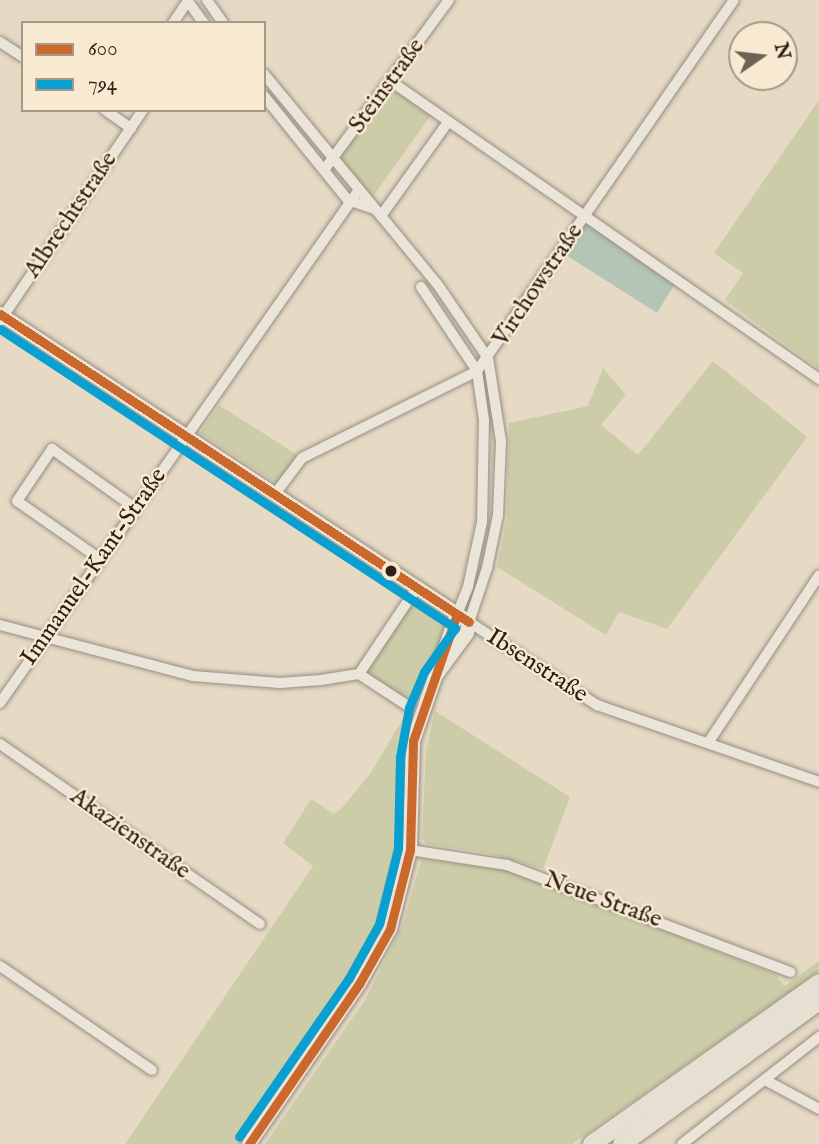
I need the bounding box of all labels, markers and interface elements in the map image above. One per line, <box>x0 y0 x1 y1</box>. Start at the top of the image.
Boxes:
legend <box>21 21 266 112</box>
north arrow <box>728 21 798 91</box>
street label: Steinstraße <box>343 33 431 139</box>
text: 600 <box>88 36 118 63</box>
text: N <box>768 41 795 62</box>
text: 794 <box>88 71 117 98</box>
street label: Albrechtstraße <box>18 146 124 284</box>
street label: Virchowstraße <box>486 218 590 352</box>
street label: Immanuel-Kant-Straße <box>15 463 173 671</box>
unlabelled marker <box>384 564 398 578</box>
street label: Ibsenstraße <box>481 623 593 709</box>
street label: Akazienstraße <box>64 782 196 886</box>
street label: Neue Straße <box>540 865 666 935</box>

